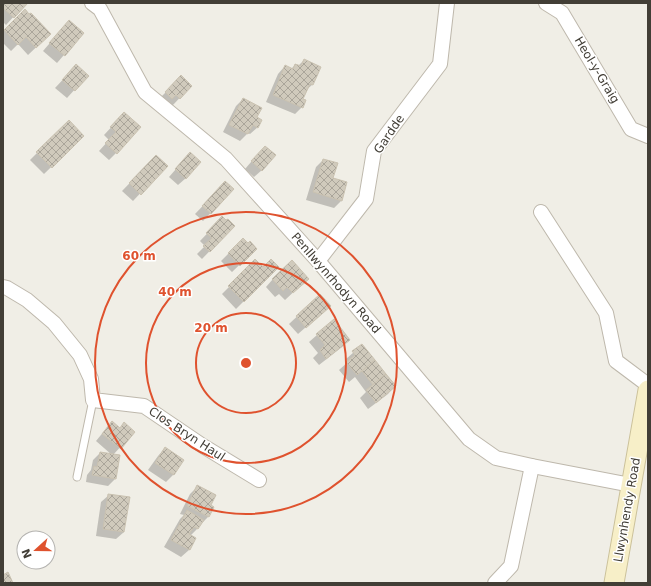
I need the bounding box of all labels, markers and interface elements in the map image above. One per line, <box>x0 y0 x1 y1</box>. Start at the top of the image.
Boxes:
street label: Heol-y-Graig <box>572 34 622 106</box>
street label: Gardde <box>371 112 407 156</box>
street label: Penllwynrhodyn Road <box>288 230 384 336</box>
text: 60 m <box>122 249 156 263</box>
text: 40 m <box>158 285 192 299</box>
text: 20 m <box>194 321 228 335</box>
centre of rings <box>239 356 253 370</box>
street label: Clos Bryn Haul <box>146 404 228 464</box>
street label: Llwynhendy Road <box>611 457 643 563</box>
north arrow <box>16 530 56 570</box>
text: N <box>19 547 35 560</box>

